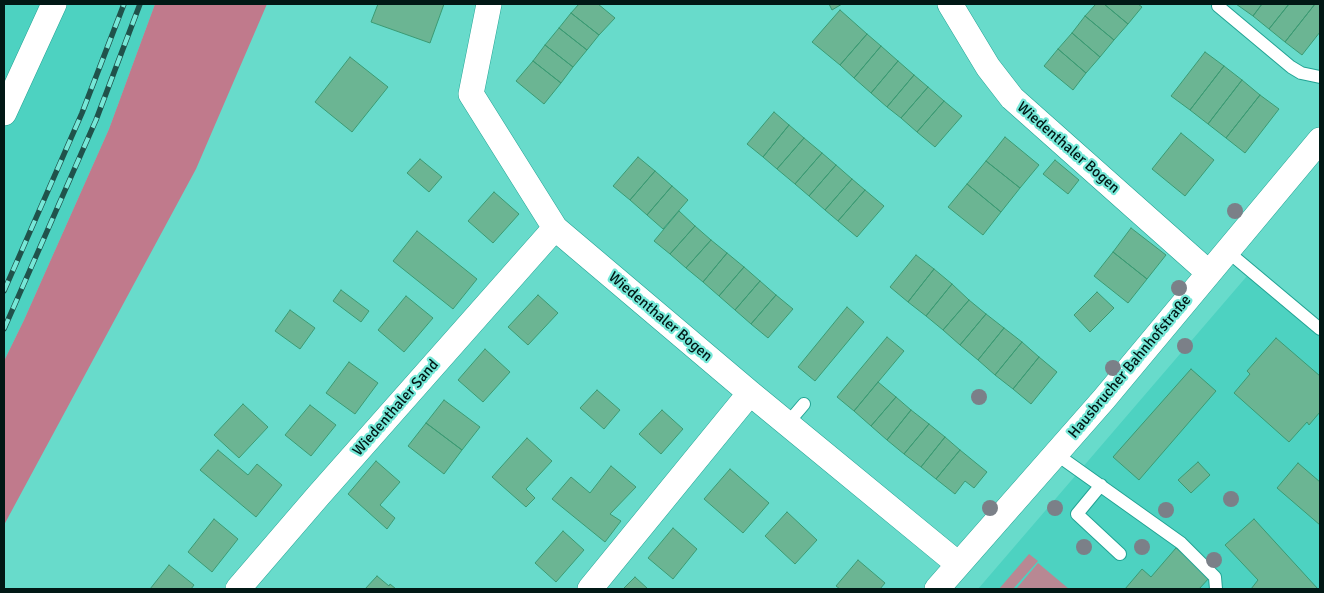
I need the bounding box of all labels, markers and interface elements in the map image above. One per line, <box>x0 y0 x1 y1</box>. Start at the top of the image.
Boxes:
street label: Wiedenthaler Bogen <box>1013 99 1123 197</box>
street label: Wiedenthaler Bogen <box>604 268 716 366</box>
street label: Hausbrucher Bahnhofstraße <box>1065 292 1195 442</box>
street label: Wiedenthaler Sand <box>349 356 443 460</box>

